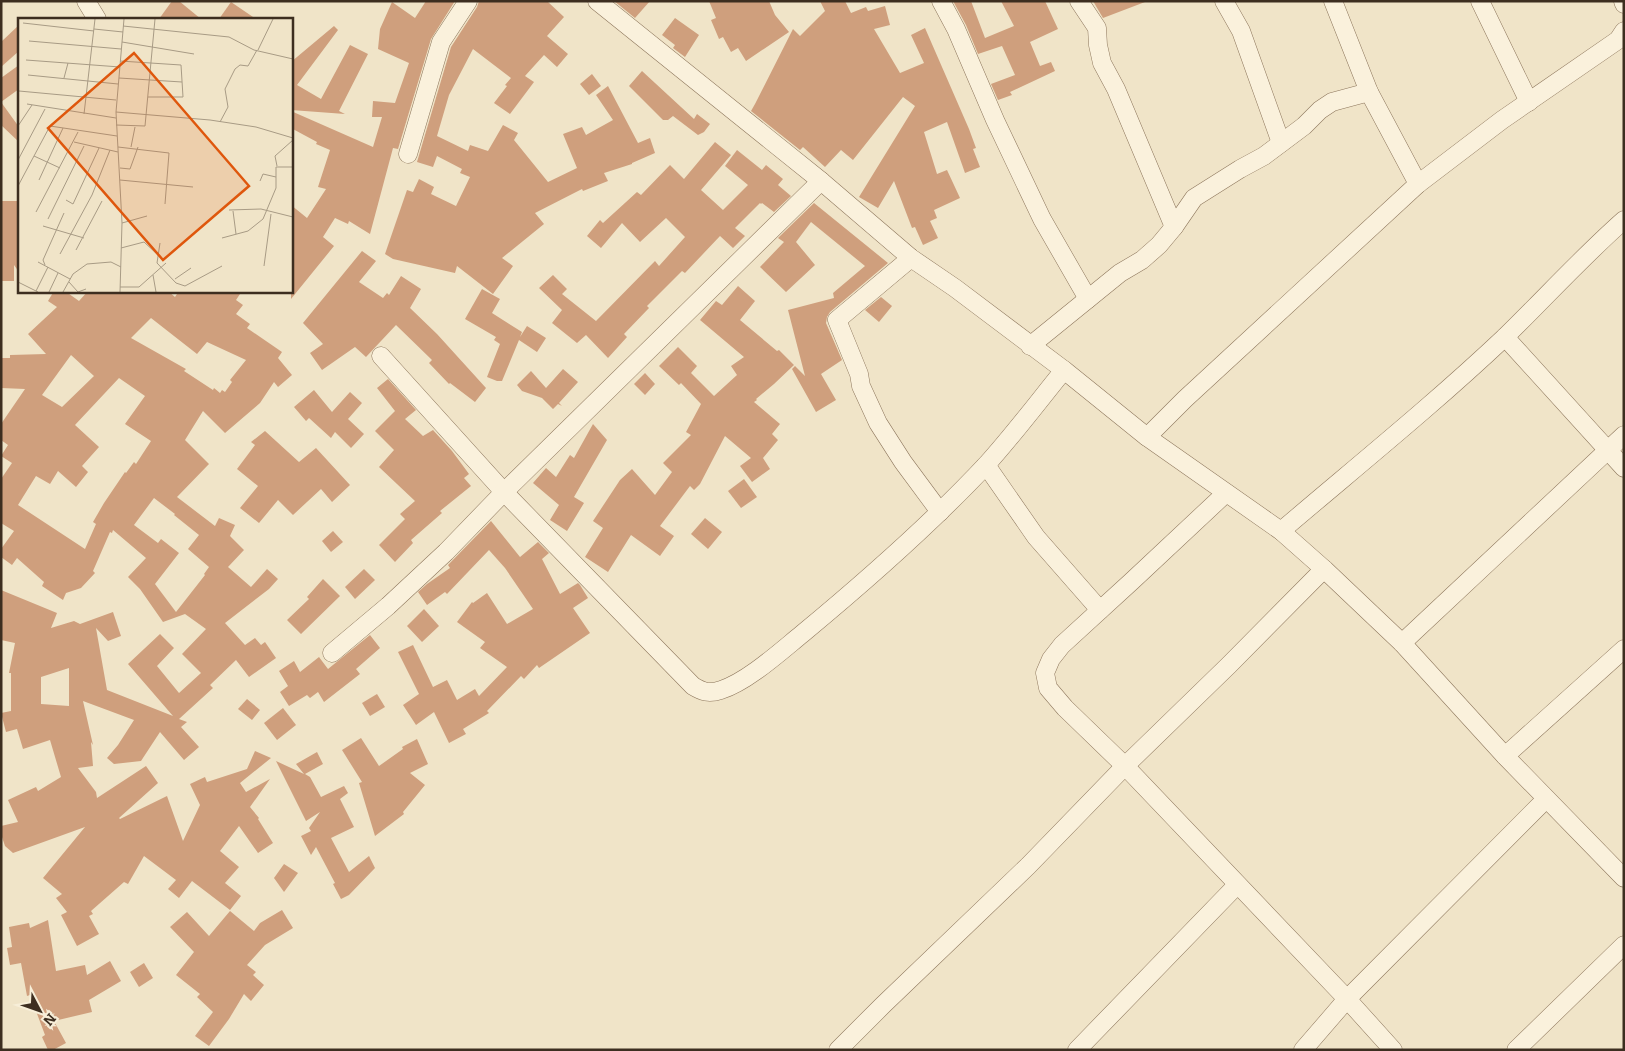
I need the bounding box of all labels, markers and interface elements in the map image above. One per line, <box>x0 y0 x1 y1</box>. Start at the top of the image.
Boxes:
inset map <box>18 18 292 292</box>
north arrow <box>15 986 65 1036</box>
text: N <box>39 1010 59 1029</box>

